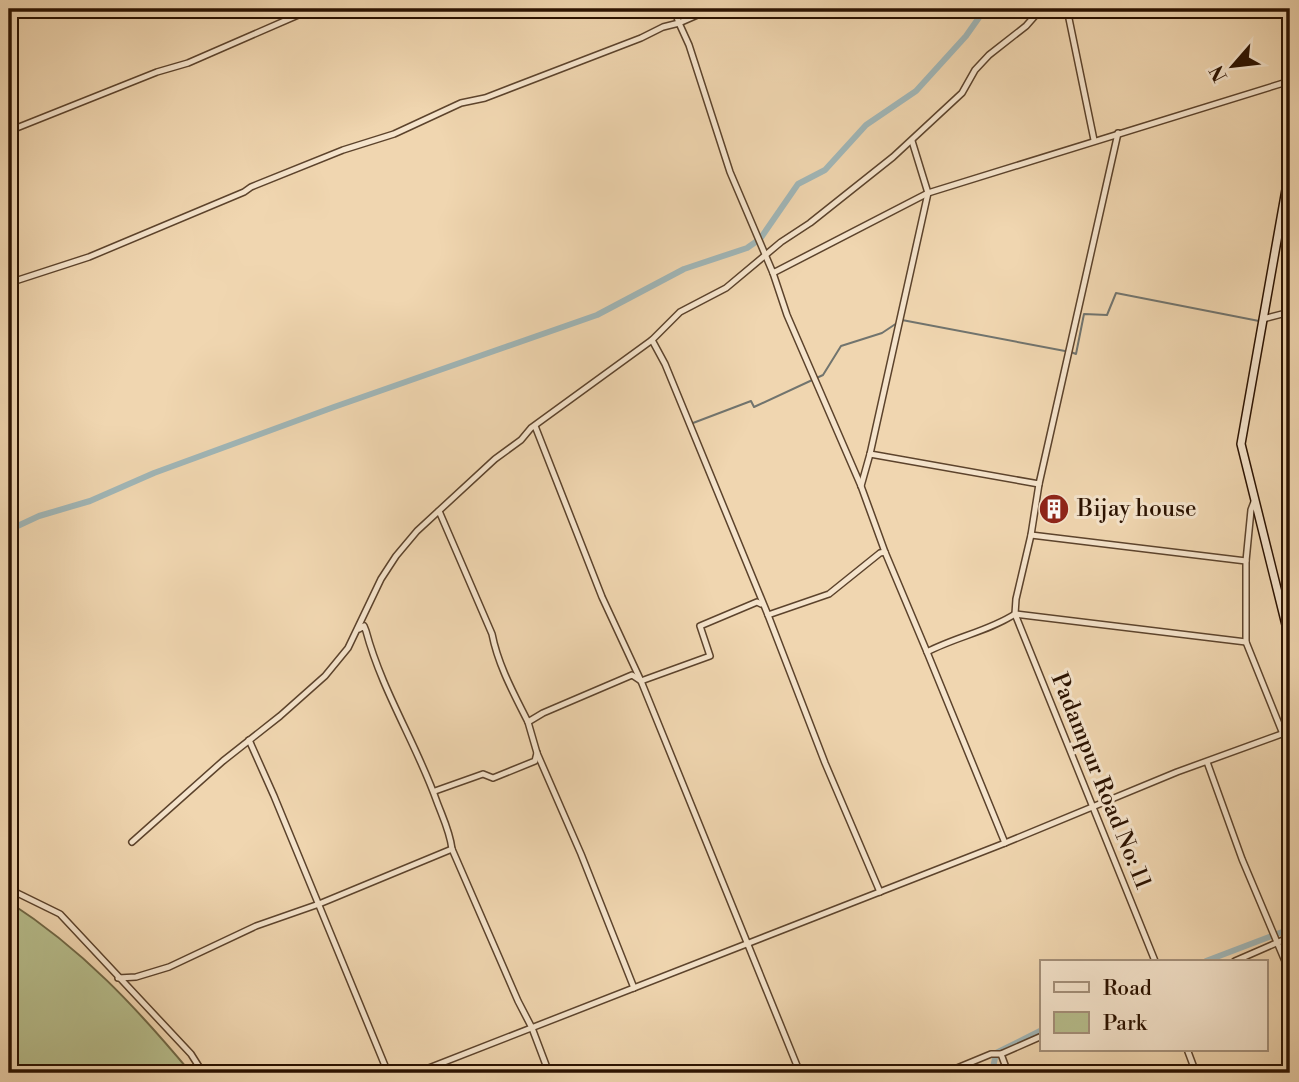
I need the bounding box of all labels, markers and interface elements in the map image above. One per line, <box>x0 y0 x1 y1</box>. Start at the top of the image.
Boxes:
north arrow <box>1198 32 1268 102</box>
text: N <box>1205 61 1233 86</box>
building icon: Bijay house <box>1037 492 1071 526</box>
place label: Bijay house <box>1076 495 1197 523</box>
street label: Padampur Road No: 11 <box>1045 669 1157 893</box>
legend <box>1040 960 1268 1050</box>
text: Road <box>1103 976 1152 1002</box>
text: Park <box>1103 1011 1148 1037</box>

